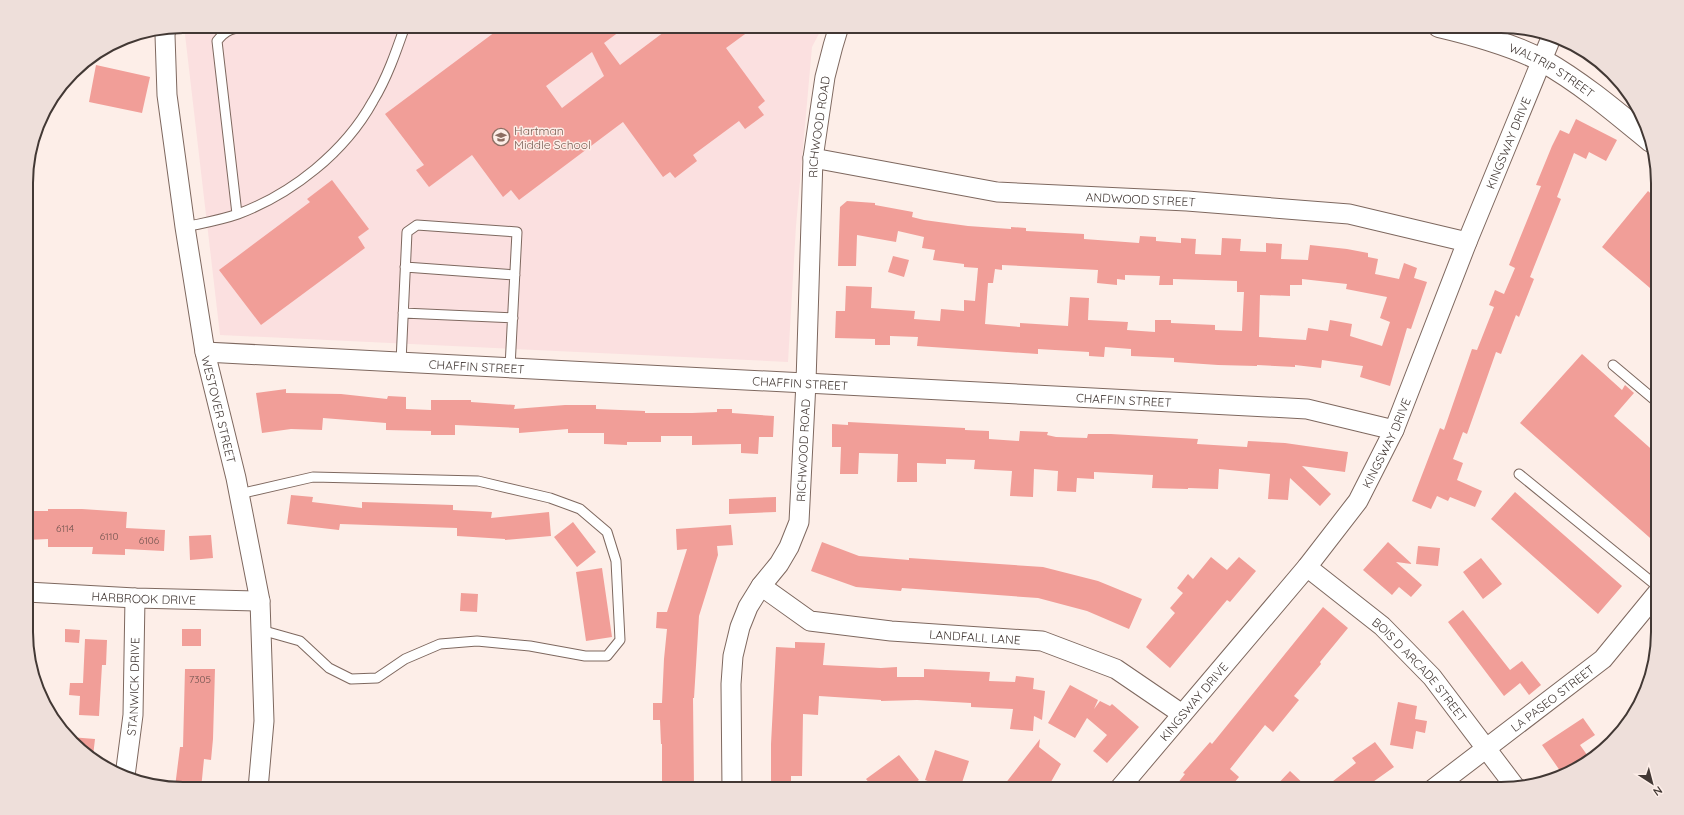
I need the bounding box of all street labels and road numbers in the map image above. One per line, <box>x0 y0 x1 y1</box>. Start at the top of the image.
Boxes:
street label: WALTRIP STREET <box>1507 39 1598 100</box>
street label: RICHWOOD ROAD <box>805 75 833 178</box>
street label: KINGSWAY DRIVE <box>1482 94 1534 191</box>
street label: ANDWOOD STREET <box>1085 189 1196 209</box>
street label: WESTOVER STREET <box>199 354 240 465</box>
street label: CHAFFIN STREET <box>428 356 525 376</box>
street label: CHAFFIN STREET <box>752 373 848 393</box>
street label: CHAFFIN STREET <box>1076 390 1172 409</box>
street label: KINGSWAY DRIVE <box>1358 395 1413 490</box>
street label: RICHWOOD ROAD <box>793 398 813 502</box>
street label: HARBROOK DRIVE <box>91 588 196 607</box>
street label: BOIS D ARCADE STREET <box>1370 614 1470 724</box>
street label: LANDFALL LANE <box>929 626 1021 647</box>
street label: STANWICK DRIVE <box>123 637 142 736</box>
street label: KINGSWAY DRIVE <box>1156 659 1231 744</box>
street label: LA PASEO STREET <box>1508 661 1597 734</box>

